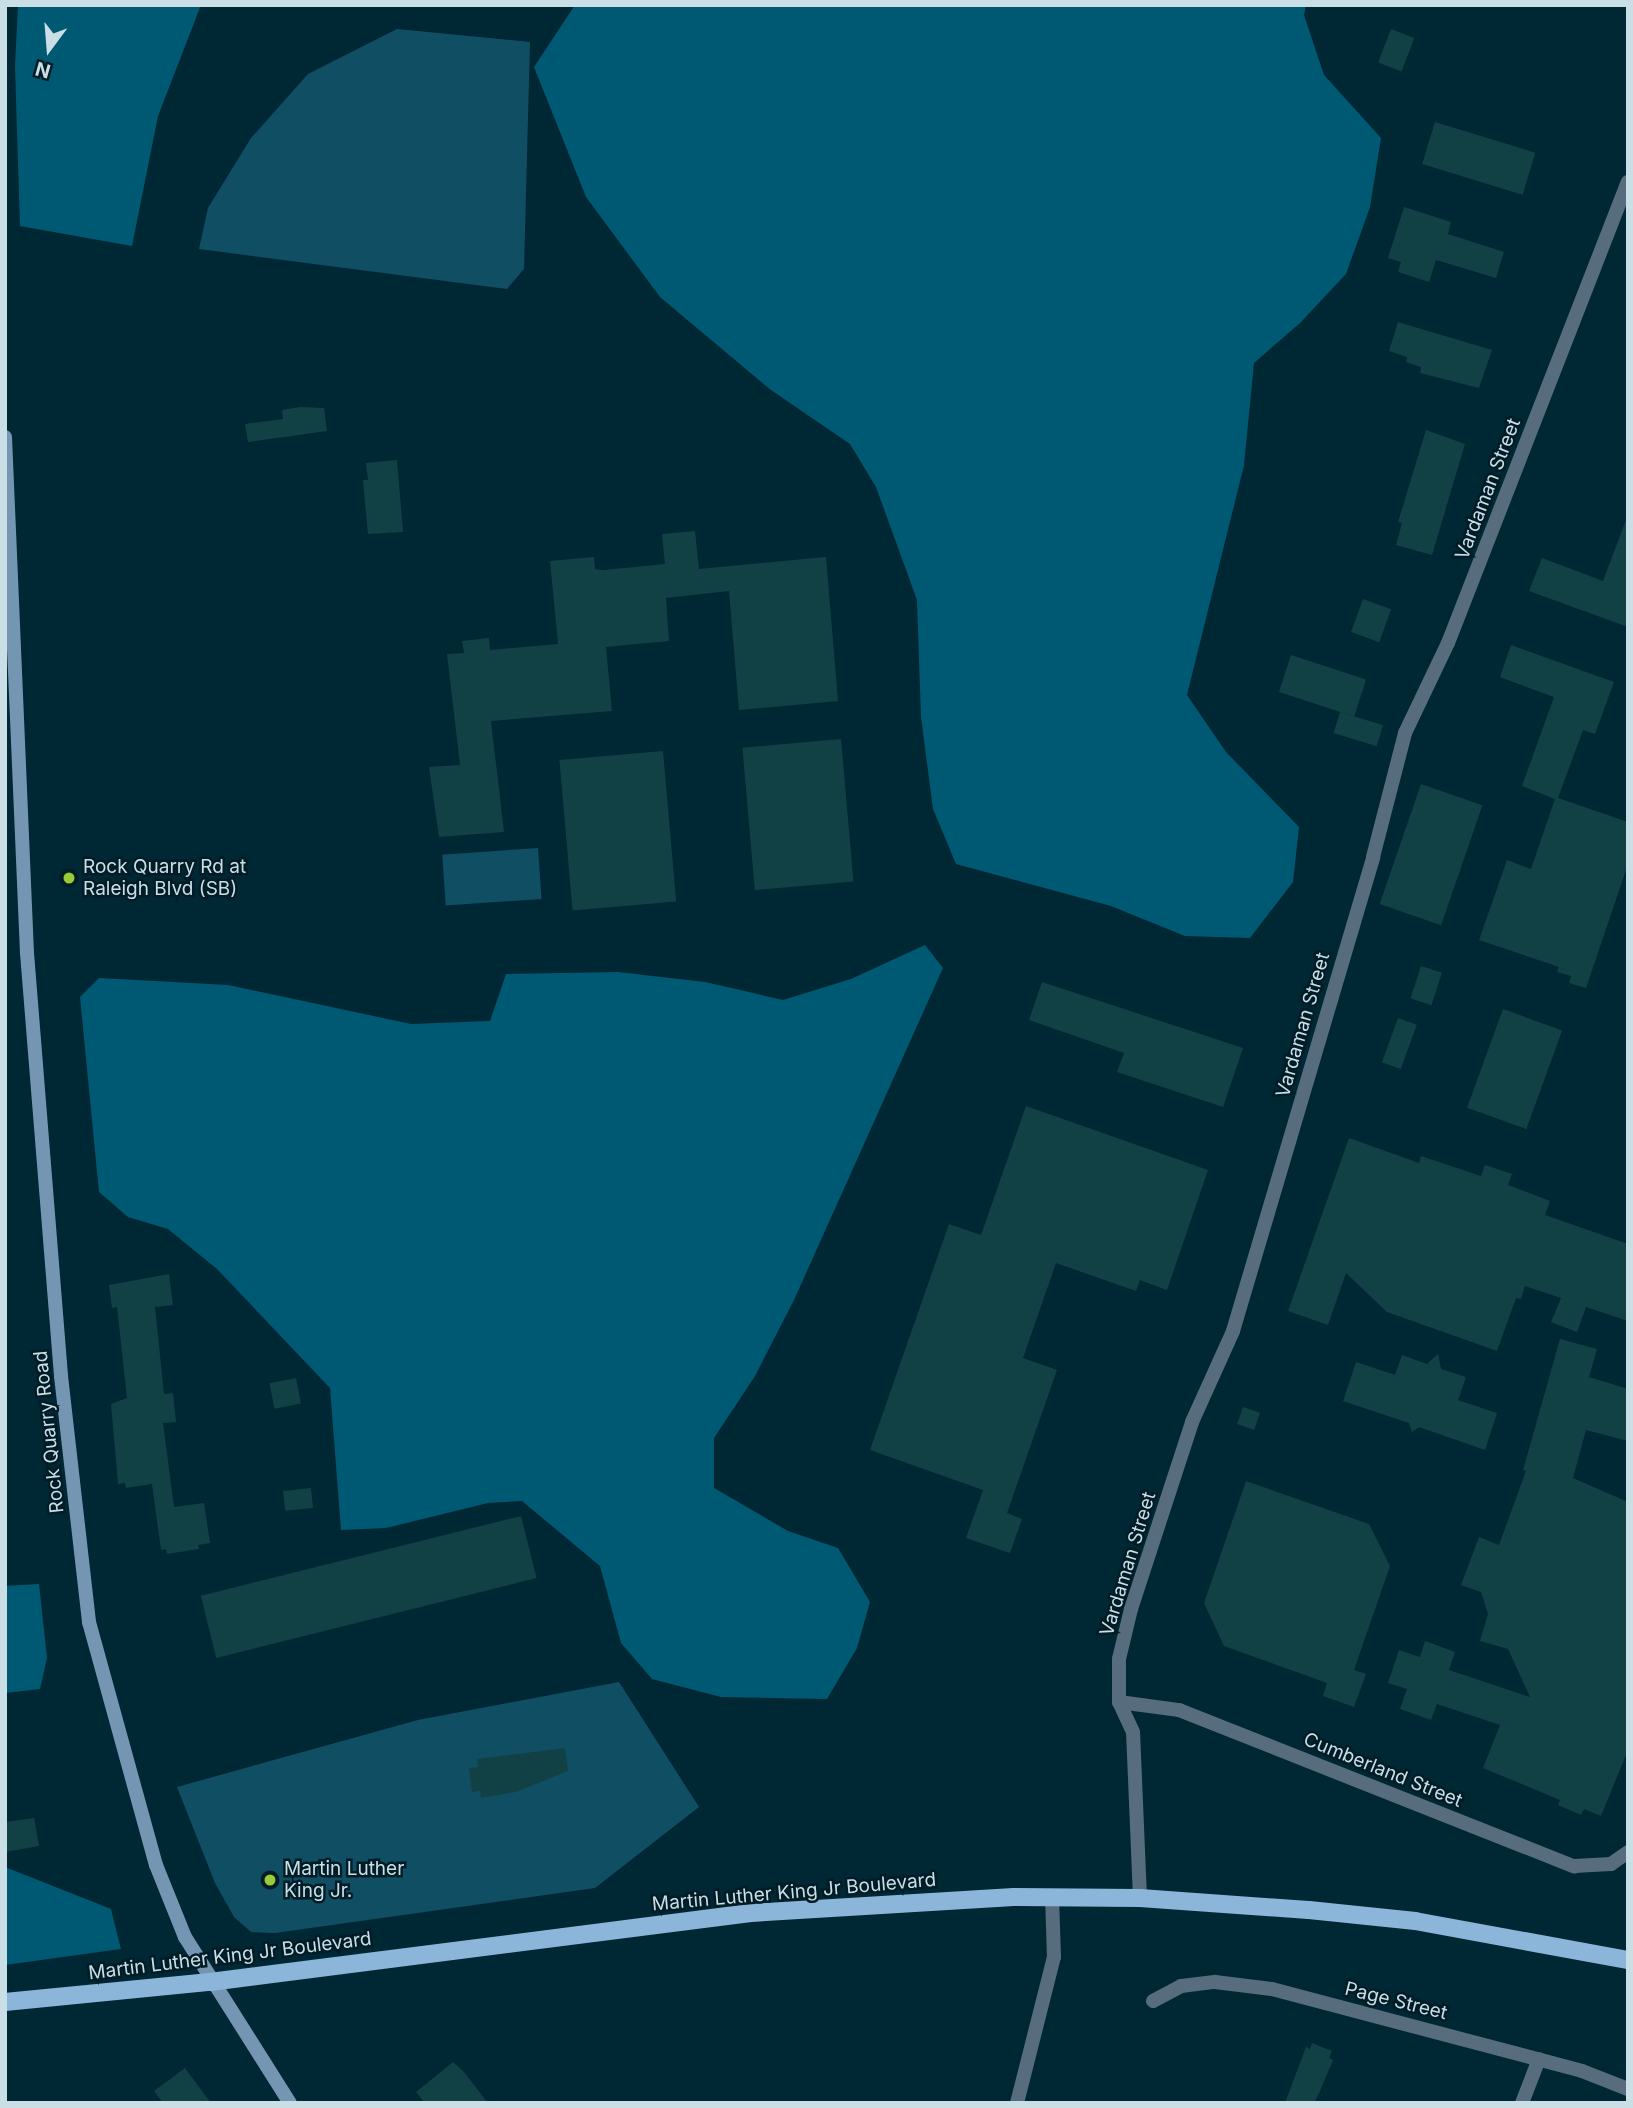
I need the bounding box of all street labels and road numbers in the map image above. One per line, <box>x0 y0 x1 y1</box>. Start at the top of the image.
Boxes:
street label: Vardaman Street <box>1451 415 1525 563</box>
street label: Vardaman Street <box>1271 950 1335 1100</box>
street label: Rock Quarry Road <box>29 1350 69 1514</box>
street label: Vardaman Street <box>1095 1489 1161 1639</box>
street label: Cumberland Street <box>1300 1728 1466 1812</box>
street label: Martin Luther King Jr Boulevard <box>651 1868 937 1916</box>
street label: Martin Luther King Jr Boulevard <box>87 1927 373 1985</box>
street label: Page Street <box>1343 1977 1449 2025</box>

